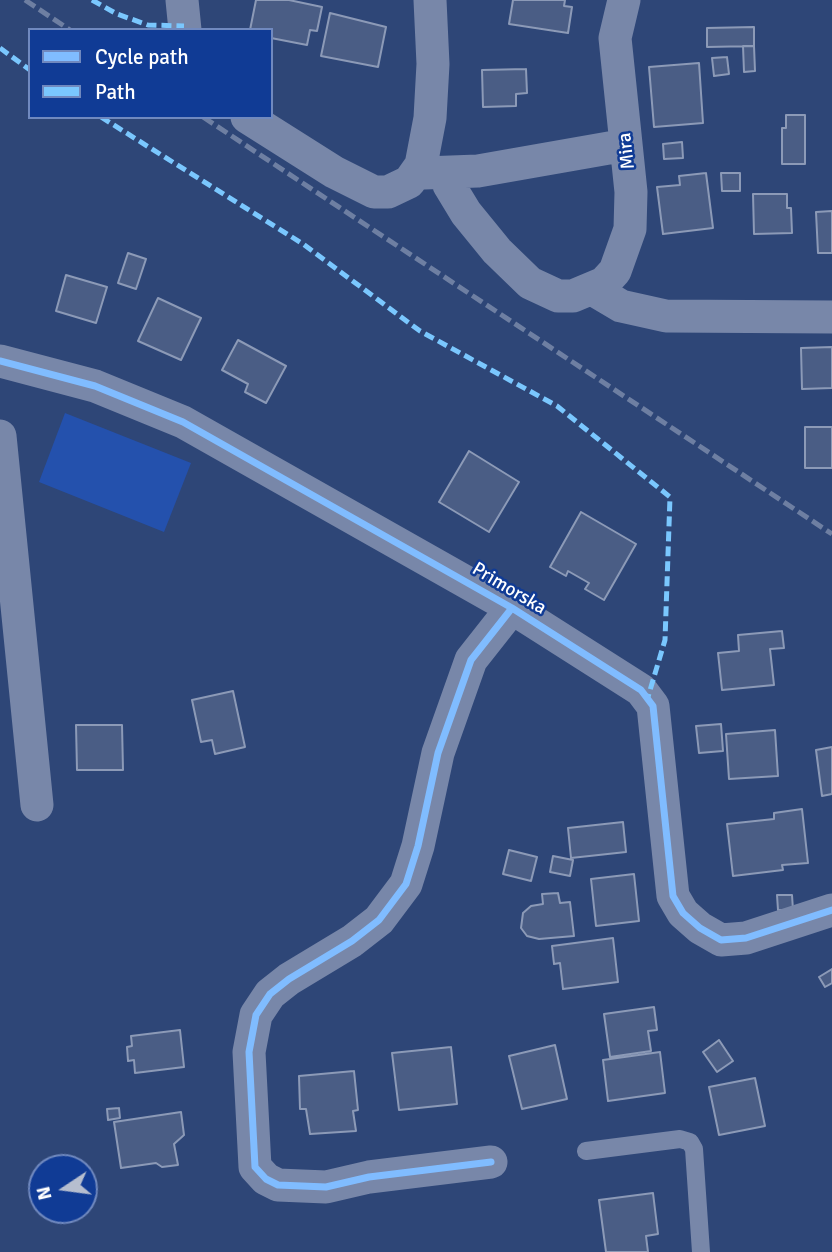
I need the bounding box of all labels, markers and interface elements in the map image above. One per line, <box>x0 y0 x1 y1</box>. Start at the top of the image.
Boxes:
legend <box>28 28 273 119</box>
text: Cycle path <box>95 44 189 70</box>
text: Path <box>95 79 136 105</box>
street label: Mira <box>614 131 640 171</box>
street label: Primorska <box>468 558 550 620</box>
north arrow <box>28 1154 98 1224</box>
text: N <box>31 1184 58 1202</box>

